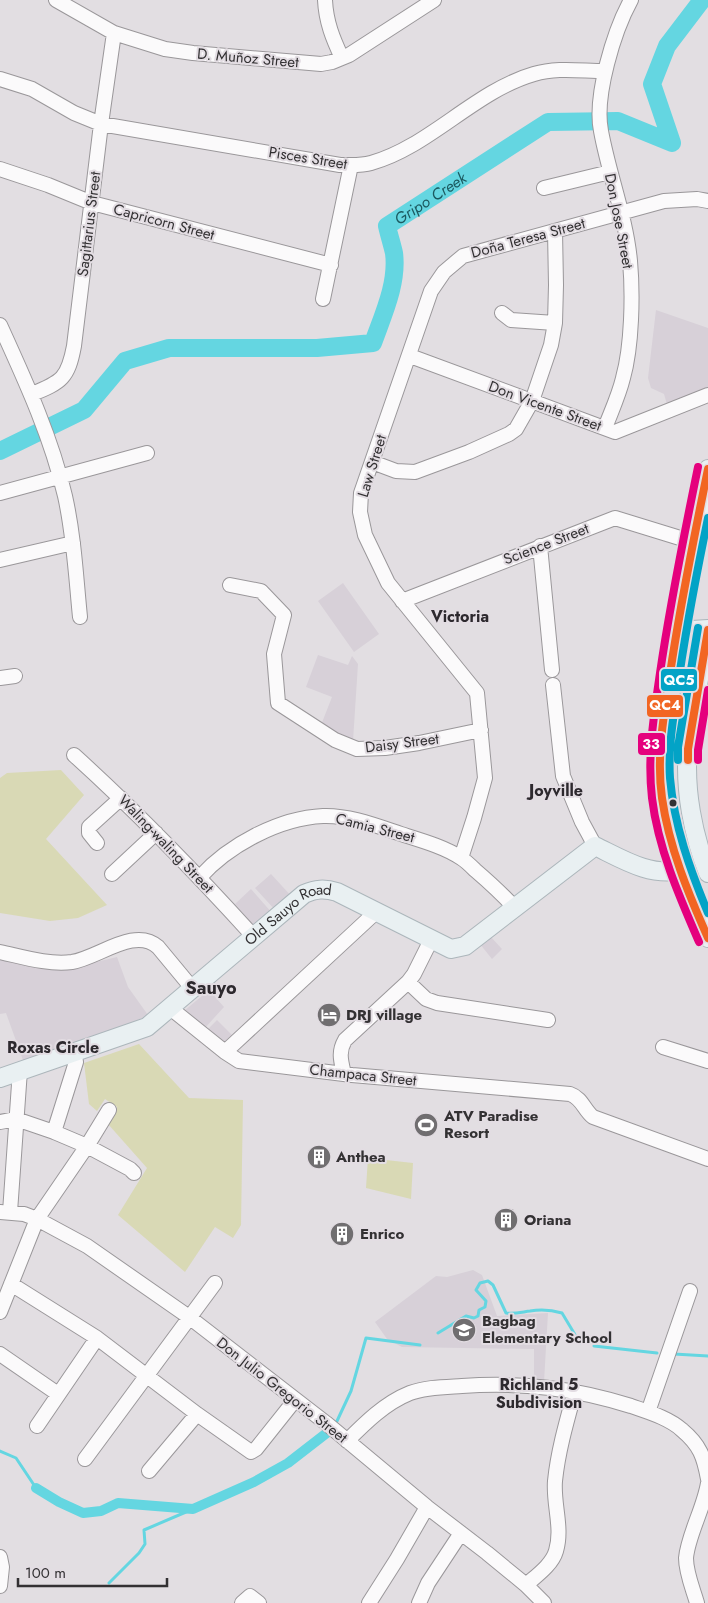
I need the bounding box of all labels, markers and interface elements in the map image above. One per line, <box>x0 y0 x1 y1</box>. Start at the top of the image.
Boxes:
street label: D. Muñoz Street <box>196 43 300 73</box>
street label: Pisces Street <box>267 141 349 175</box>
water label: Gripo Creek <box>390 166 472 231</box>
street label: Sagittarius Street <box>72 170 106 278</box>
street label: Don Jose Street <box>599 171 639 271</box>
street label: Capricorn Street <box>111 198 217 246</box>
street label: Doña Teresa Street <box>468 212 588 264</box>
street label: Don Vicente Street <box>485 375 605 437</box>
street label: Law Street <box>352 432 392 500</box>
street label: Science Street <box>500 517 592 570</box>
district label: Victoria <box>430 605 489 628</box>
line badge: QC5 <box>660 668 698 692</box>
text: QC5 <box>664 670 694 690</box>
line badge: QC4 <box>646 694 684 718</box>
text: QC4 <box>649 695 681 715</box>
street label: Daisy Street <box>364 728 441 758</box>
line badge: 33 <box>637 732 666 756</box>
text: 33 <box>642 734 660 754</box>
district label: Joyville <box>526 779 583 802</box>
street label: Waling-waling Street <box>113 790 219 898</box>
unlabelled marker <box>668 798 678 808</box>
street label: Camia Street <box>333 808 417 849</box>
street label: Old Sauyo Road <box>240 878 333 951</box>
district label: Sauyo <box>185 975 237 1001</box>
hotel icon: DRJ village <box>316 1002 342 1028</box>
place label: DRJ village <box>346 1004 423 1026</box>
district label: Roxas Circle <box>7 1036 99 1059</box>
street label: Champaca Street <box>308 1058 418 1092</box>
place label: ATV Paradise Resort <box>443 1105 539 1144</box>
sports icon: ATV Paradise Resort <box>413 1112 439 1138</box>
building icon: Anthea <box>306 1144 332 1170</box>
place label: Anthea <box>335 1146 386 1168</box>
building icon: Oriana <box>493 1207 519 1233</box>
place label: Oriana <box>524 1209 571 1231</box>
building icon: Enrico <box>329 1221 355 1247</box>
place label: Enrico <box>360 1223 404 1245</box>
place label: Bagbag Elementary School <box>482 1310 612 1349</box>
school or university icon: Bagbag Elementary School <box>451 1317 477 1343</box>
street label: Don Julio Gregorio Street <box>212 1332 352 1448</box>
district label: Richland 5 Subdivision <box>496 1373 582 1414</box>
scale bar <box>18 1556 166 1588</box>
text: 100 m <box>25 1562 66 1584</box>

